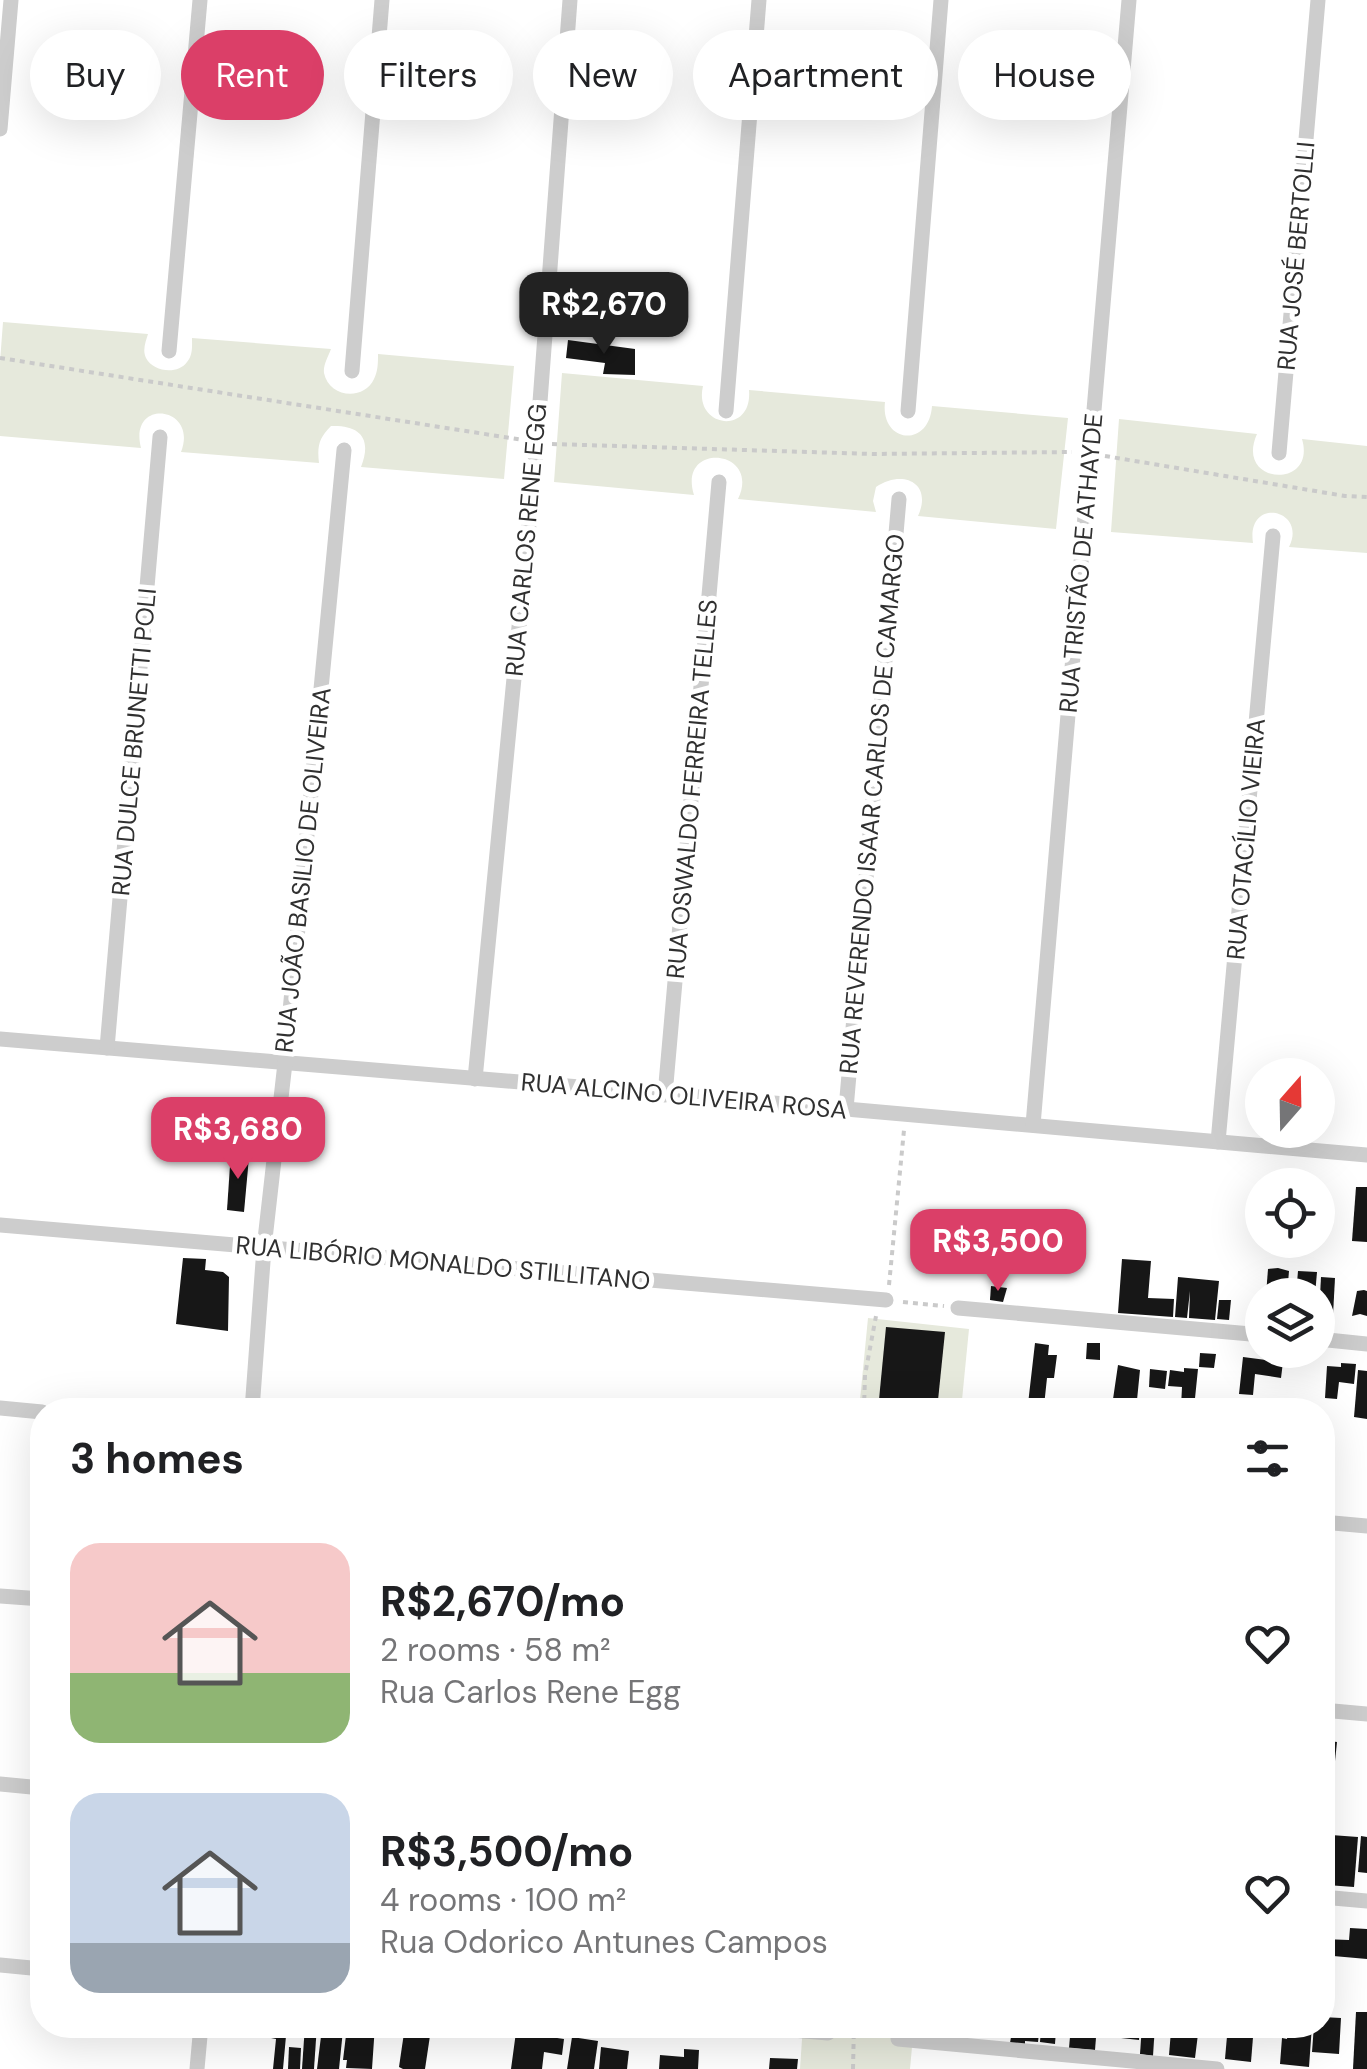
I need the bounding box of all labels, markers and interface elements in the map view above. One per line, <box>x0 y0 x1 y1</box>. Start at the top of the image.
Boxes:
chip: Buy <box>30 30 161 120</box>
chip: Rent <box>181 30 324 120</box>
chip: Filters <box>344 30 513 120</box>
chip: New <box>533 30 673 120</box>
chip: Apartment <box>693 30 938 120</box>
chip: House <box>958 30 1131 120</box>
street label: RUA JOSÉ BERTOLLI <box>1270 140 1322 372</box>
pin: R$2,670 <box>512 272 696 357</box>
text: R$2,670 <box>541 283 667 325</box>
street label: RUA CARLOS RENE EGG <box>498 402 554 678</box>
street label: RUA TRISTÃO DE ATHAYDE <box>1051 412 1111 714</box>
street label: RUA REVERENDO ISAAR CARLOS DE CAMARGO <box>832 533 912 1075</box>
street label: RUA DULCE BRUNETTI POLI <box>104 587 164 897</box>
street label: RUA OSWALDO FERREIRA TELLES <box>659 598 725 980</box>
street label: RUA JOÃO BASILIO DE OLIVEIRA <box>267 686 339 1054</box>
street label: RUA OTACÍLIO VIEIRA <box>1219 717 1273 961</box>
north arrow <box>1245 1058 1335 1148</box>
map controls <box>1245 1058 1335 1368</box>
street label: RUA ALCINO OLIVEIRA ROSA <box>519 1065 849 1127</box>
pin: R$3,680 <box>146 1097 330 1182</box>
text: R$3,680 <box>173 1108 303 1150</box>
button: locate <box>1245 1168 1335 1258</box>
pin: R$3,500 <box>906 1209 1090 1294</box>
text: R$3,500 <box>932 1220 1064 1262</box>
street label: RUA LIBÓRIO MONALDO STILLITANO <box>234 1228 652 1298</box>
button: layers <box>1245 1278 1335 1368</box>
text: 3 homes <box>70 1431 244 1486</box>
icon: filters <box>1240 1431 1295 1486</box>
text: R$2,670/mo <box>380 1574 625 1629</box>
icon: home <box>150 1583 270 1703</box>
icon: heart <box>1240 1616 1295 1671</box>
text: 2 rooms · 58 m² <box>380 1629 611 1671</box>
text: Rua Carlos Rene Egg <box>380 1671 681 1713</box>
text: R$3,500/mo <box>380 1824 633 1879</box>
icon: home <box>150 1833 270 1953</box>
icon: heart <box>1240 1866 1295 1921</box>
text: 4 rooms · 100 m² <box>380 1879 626 1921</box>
text: Rua Odorico Antunes Campos <box>380 1921 828 1963</box>

